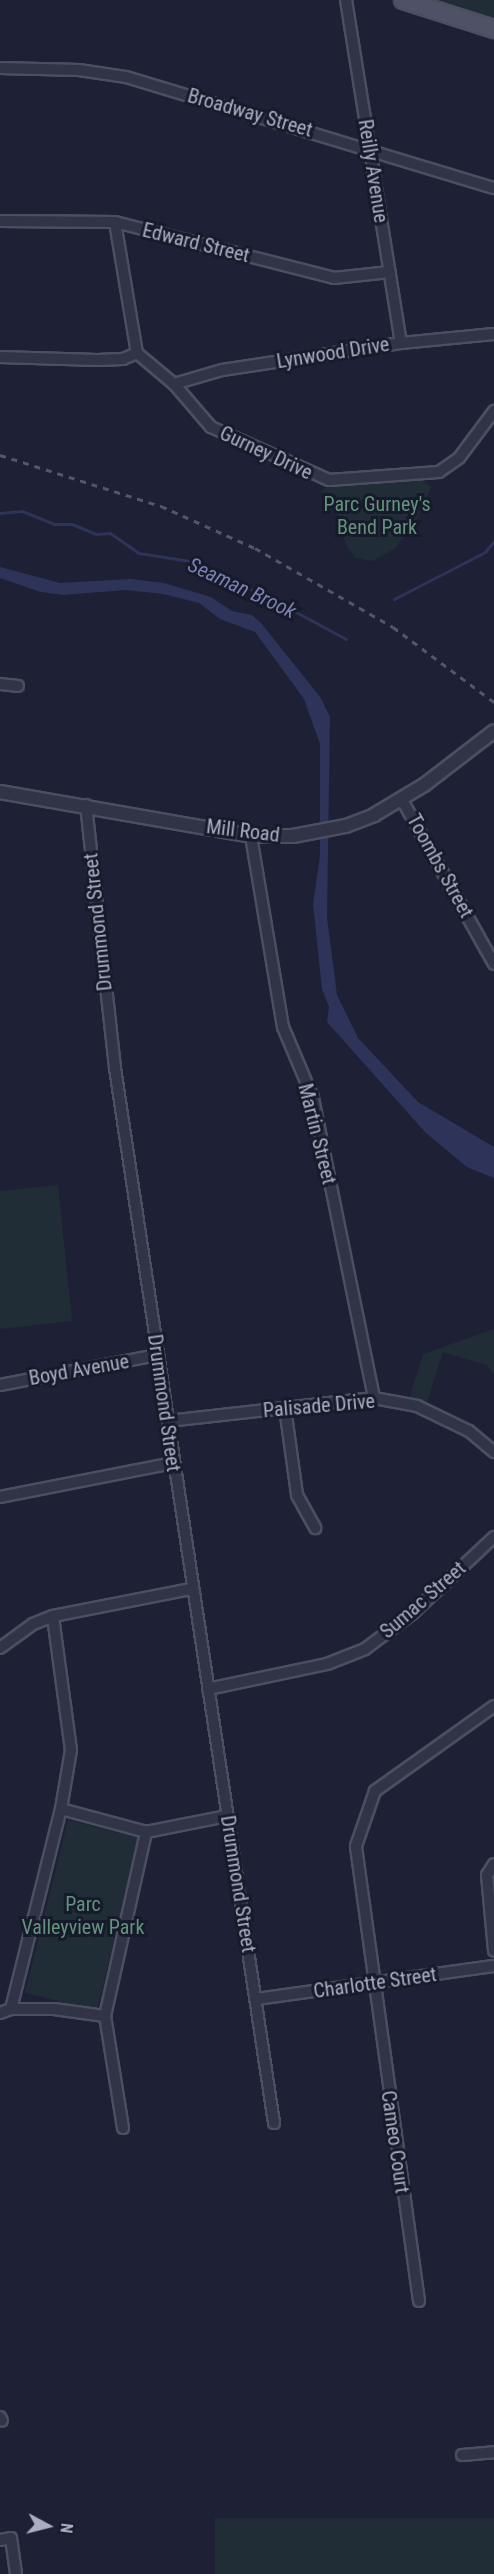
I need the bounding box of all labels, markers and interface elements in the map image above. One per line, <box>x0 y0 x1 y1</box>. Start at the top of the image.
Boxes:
street label: Broadway Street <box>185 84 315 142</box>
street label: Reilly Avenue <box>353 118 393 224</box>
street label: Edward Street <box>140 218 252 268</box>
street label: Lynwood Drive <box>275 332 391 374</box>
street label: Gurney Drive <box>216 421 316 485</box>
park label: Parc Gurney's Bend Park <box>323 492 431 539</box>
water label: Seaman Brook <box>184 552 300 624</box>
street label: Toombs Street <box>402 810 478 922</box>
street label: Mill Road <box>205 815 281 847</box>
street label: Drummond Street <box>79 852 117 992</box>
street label: Martin Street <box>293 1081 341 1187</box>
street label: Drummond Street <box>142 1333 186 1473</box>
street label: Boyd Avenue <box>27 1349 131 1391</box>
street label: Palisade Drive <box>262 1389 376 1423</box>
street label: Sumac Street <box>375 1556 471 1644</box>
street label: Drummond Street <box>215 1814 261 1954</box>
park label: Parc Valleyview Park <box>22 1892 144 1939</box>
street label: Charlotte Street <box>312 1962 438 2004</box>
street label: Cameo Court <box>376 2089 414 2195</box>
north arrow <box>18 2496 78 2556</box>
text: N <box>56 2522 76 2534</box>

